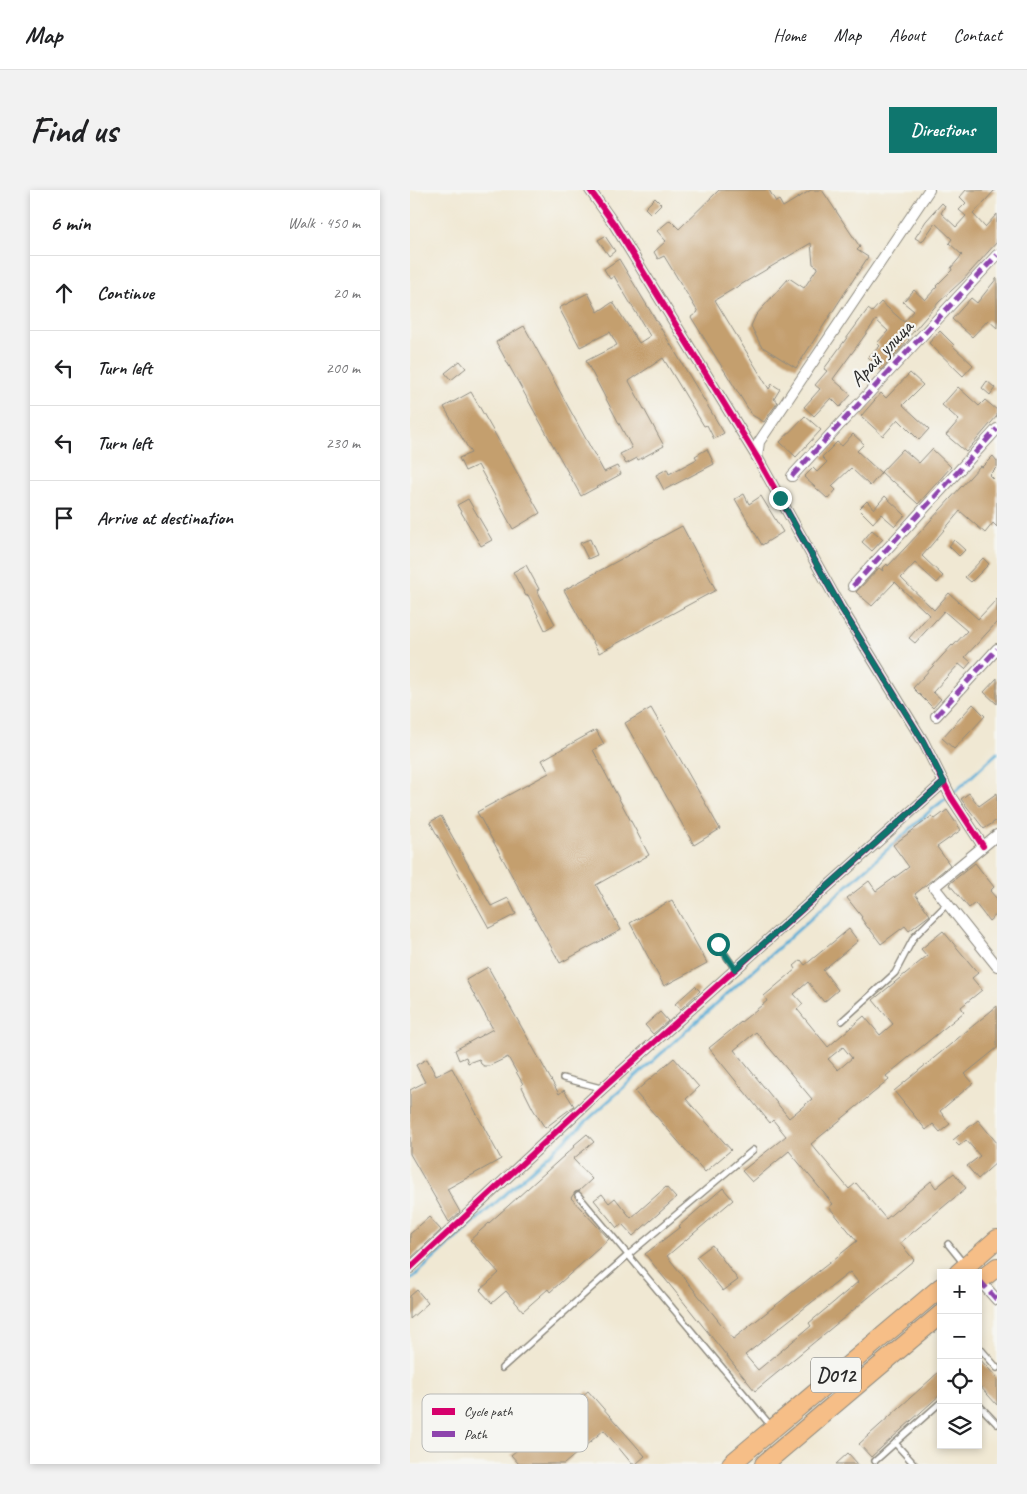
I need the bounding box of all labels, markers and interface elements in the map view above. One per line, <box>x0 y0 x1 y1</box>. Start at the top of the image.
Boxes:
text: Map <box>25 20 62 50</box>
text: Home <box>773 24 806 46</box>
text: Map <box>834 24 861 46</box>
text: About <box>889 24 925 46</box>
text: Contact <box>953 24 1002 46</box>
button: Directions <box>889 107 997 153</box>
text: Find us <box>30 108 117 153</box>
text: 6 min <box>50 210 91 236</box>
text: Walk · 450 m <box>288 213 360 233</box>
icon: ahead <box>50 279 78 307</box>
text: Continue <box>97 281 154 305</box>
text: 20 m <box>333 283 360 303</box>
street label: Арай улица <box>844 312 920 392</box>
icon: left <box>50 354 78 382</box>
text: Turn left <box>97 356 152 380</box>
text: 200 m <box>326 358 360 378</box>
icon: left <box>50 429 78 457</box>
text: Turn left <box>97 431 152 455</box>
text: 230 m <box>326 433 360 453</box>
route end <box>769 487 792 510</box>
icon: arrive <box>50 504 78 532</box>
text: Arrive at destination <box>97 506 233 530</box>
route start <box>707 933 730 956</box>
map controls <box>937 1269 982 1449</box>
button: + <box>937 1269 982 1314</box>
button: − <box>937 1314 982 1359</box>
road number: D012 <box>811 1358 861 1392</box>
button: locate <box>937 1359 982 1404</box>
legend <box>422 1394 588 1452</box>
text: Cycle path <box>464 1403 513 1420</box>
button: layers <box>937 1404 982 1449</box>
text: Path <box>464 1426 488 1443</box>

